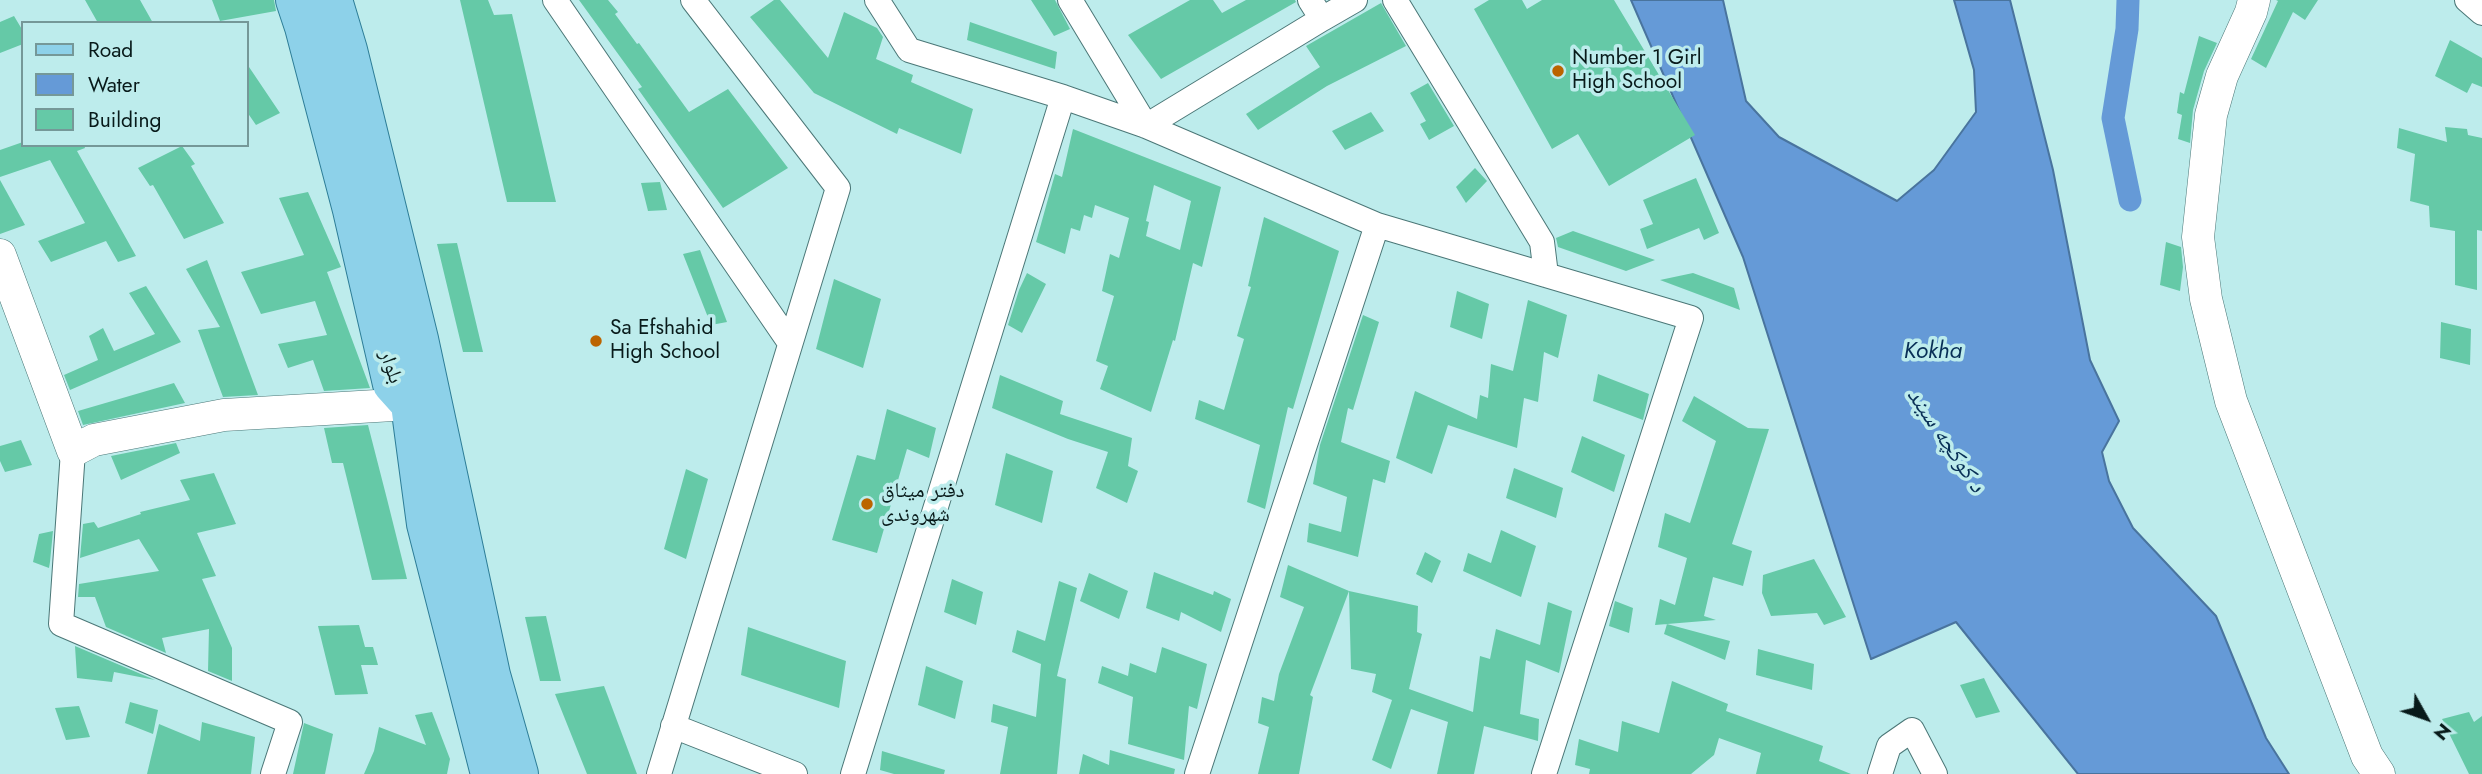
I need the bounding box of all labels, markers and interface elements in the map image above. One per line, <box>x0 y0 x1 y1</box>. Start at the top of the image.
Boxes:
legend <box>21 21 248 147</box>
text: Road <box>88 35 133 65</box>
place label: Number 1 Girl High School <box>1572 46 1701 96</box>
marker: Number 1 Girl High School <box>1550 63 1566 79</box>
text: Water <box>88 70 140 100</box>
text: Building <box>88 105 161 135</box>
place label: Sa Efshahid High School <box>610 316 720 366</box>
marker: Sa Efshahid High School <box>588 333 604 349</box>
water label: Kokha <box>1904 338 1962 366</box>
street label: بلوار <box>373 347 407 387</box>
water label: د کوکچه سیند <box>1900 384 1990 498</box>
place label: دفتر میثاق شهروندی <box>881 479 964 529</box>
marker: دفتر میثاق شهروندی <box>859 496 875 512</box>
north arrow <box>2391 683 2461 753</box>
text: N <box>2427 717 2458 746</box>

